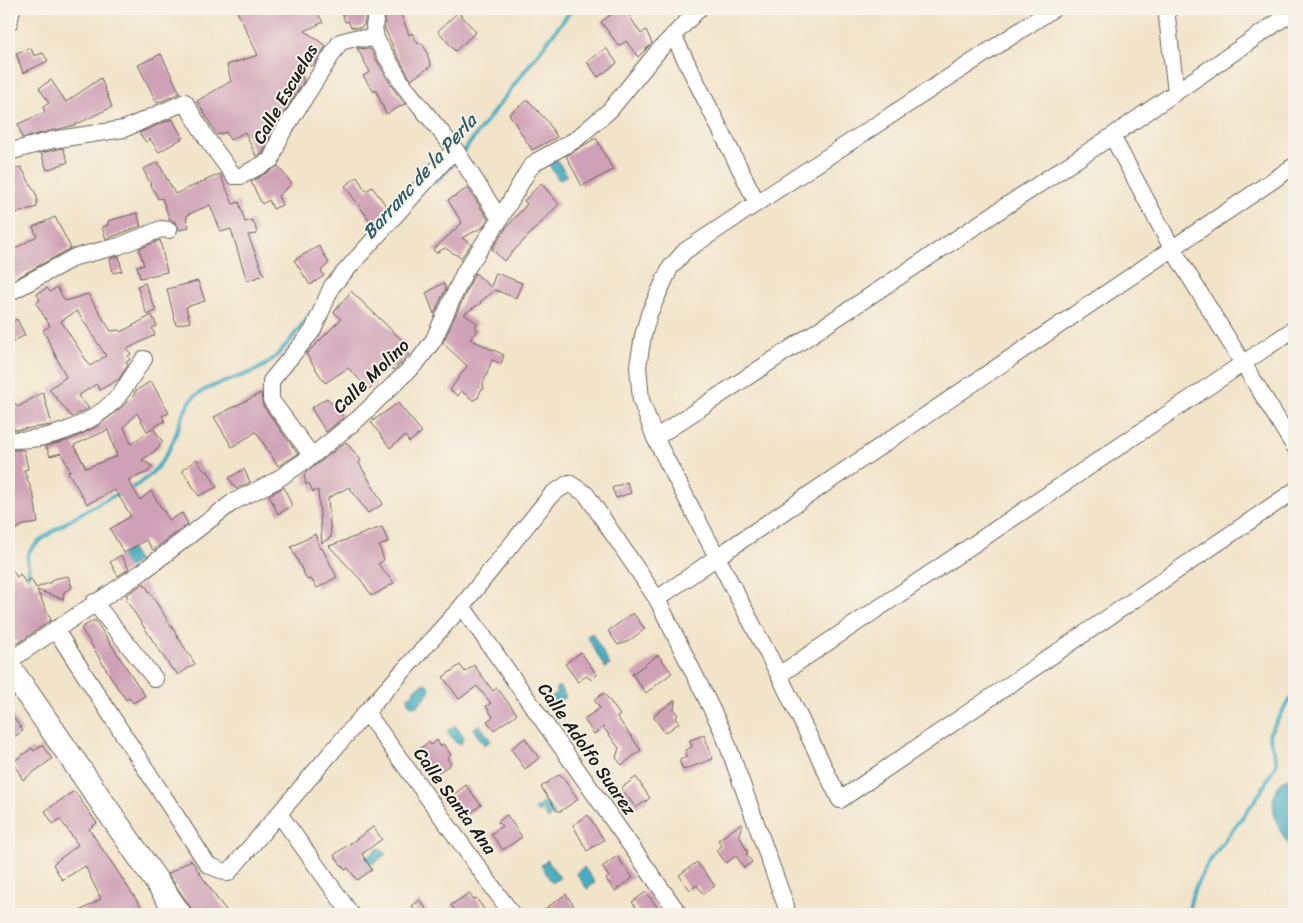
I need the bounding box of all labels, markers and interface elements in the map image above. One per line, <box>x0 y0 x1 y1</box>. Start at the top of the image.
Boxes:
street label: Calle Escuelas <box>243 37 327 150</box>
water label: Barranc de la Perla <box>354 105 486 247</box>
street label: Calle Molino <box>325 331 417 421</box>
street label: Calle Adolfo Suarez <box>529 676 645 823</box>
street label: Calle Santa Ana <box>405 740 506 862</box>

